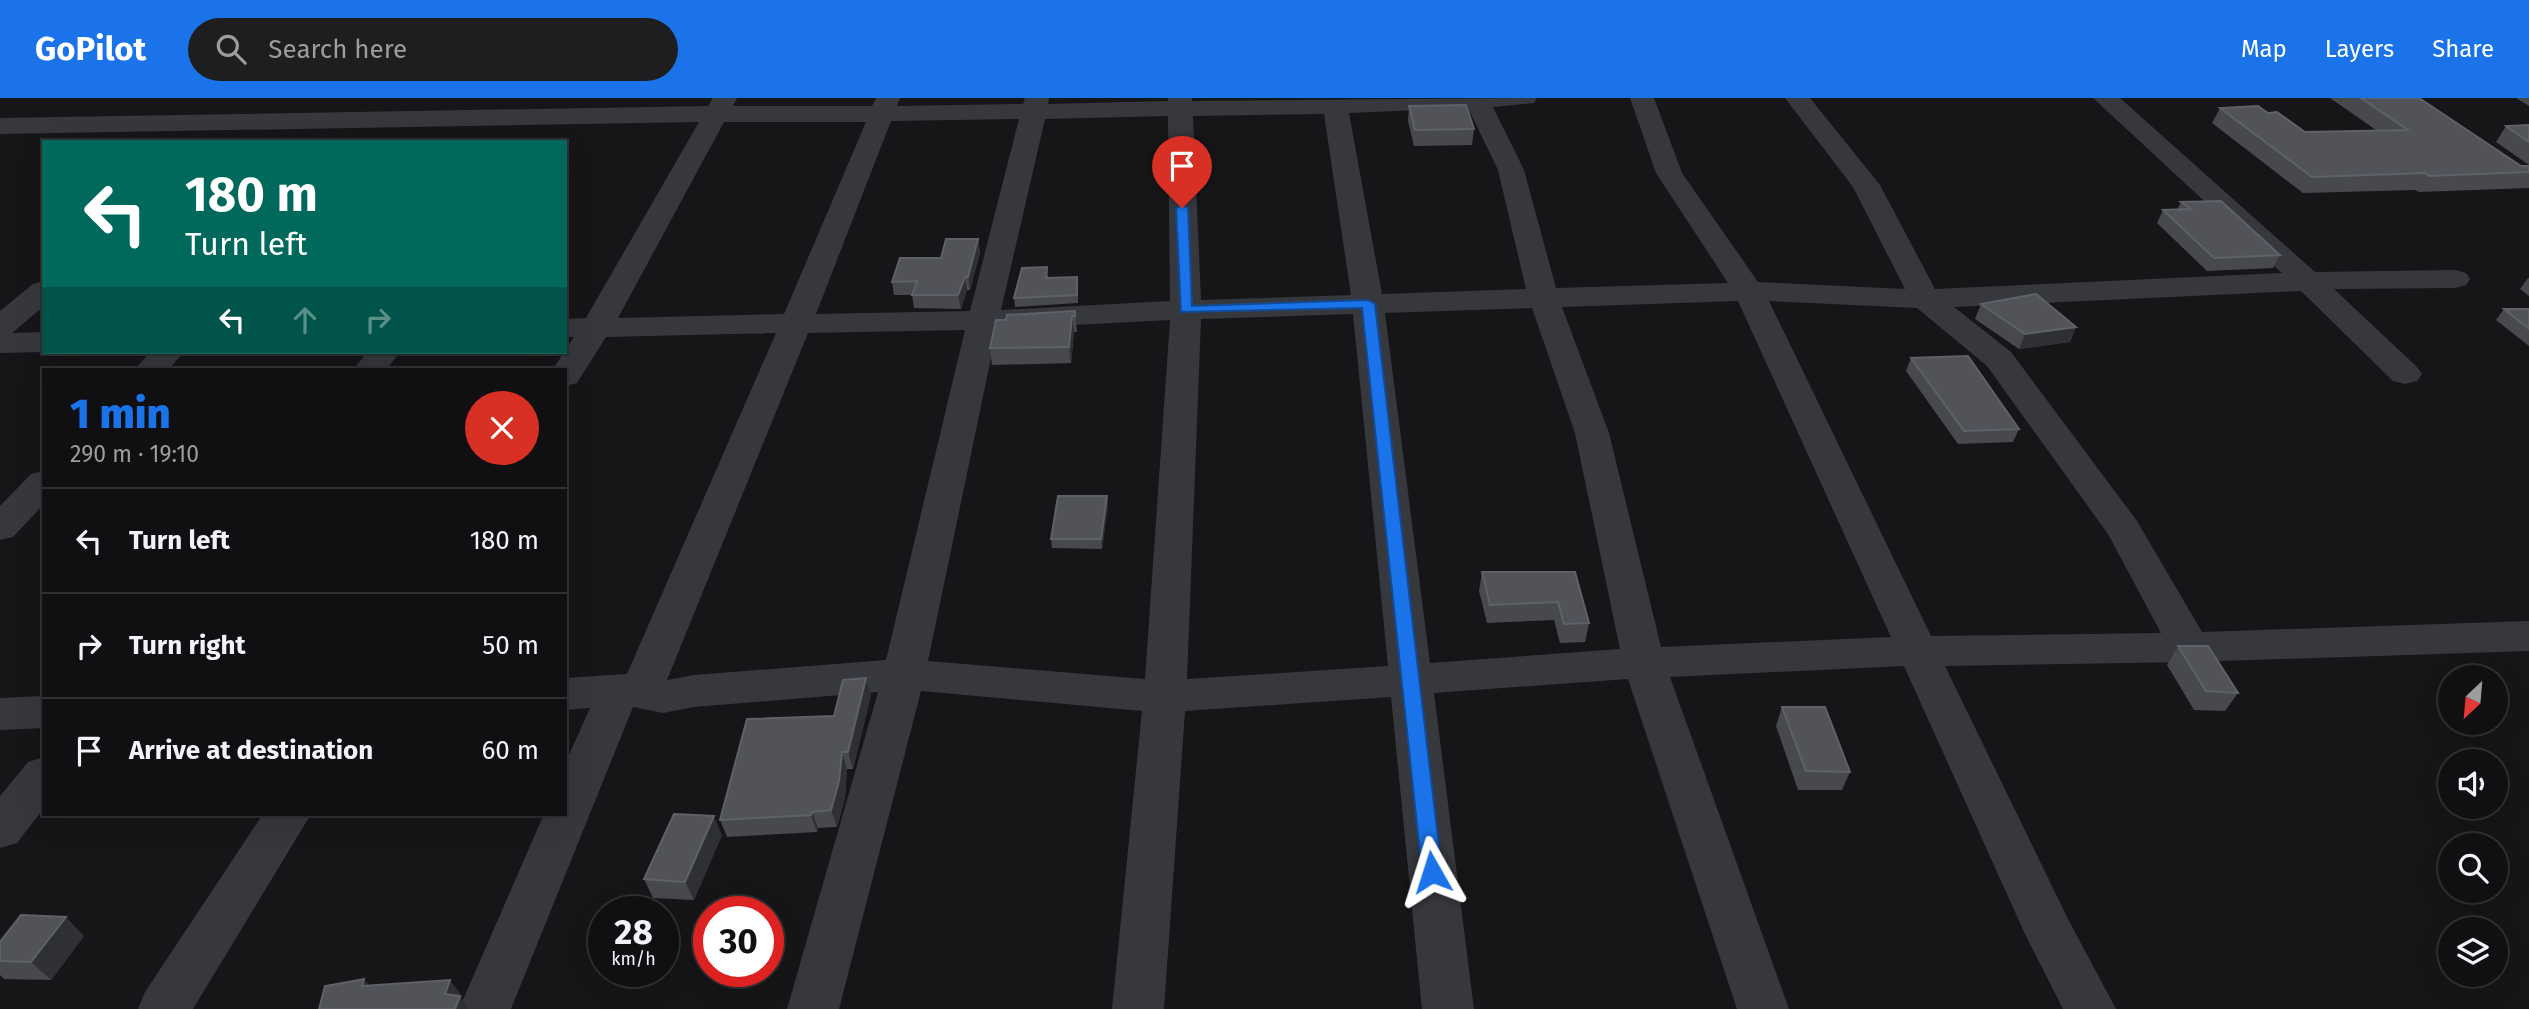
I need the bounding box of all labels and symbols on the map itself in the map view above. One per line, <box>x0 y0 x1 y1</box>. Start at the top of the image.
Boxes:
pin <box>1152 136 1212 208</box>
north arrow <box>2438 665 2508 735</box>
position arrow <box>1395 835 1469 909</box>
speed limit sign: 30 <box>693 896 784 987</box>

